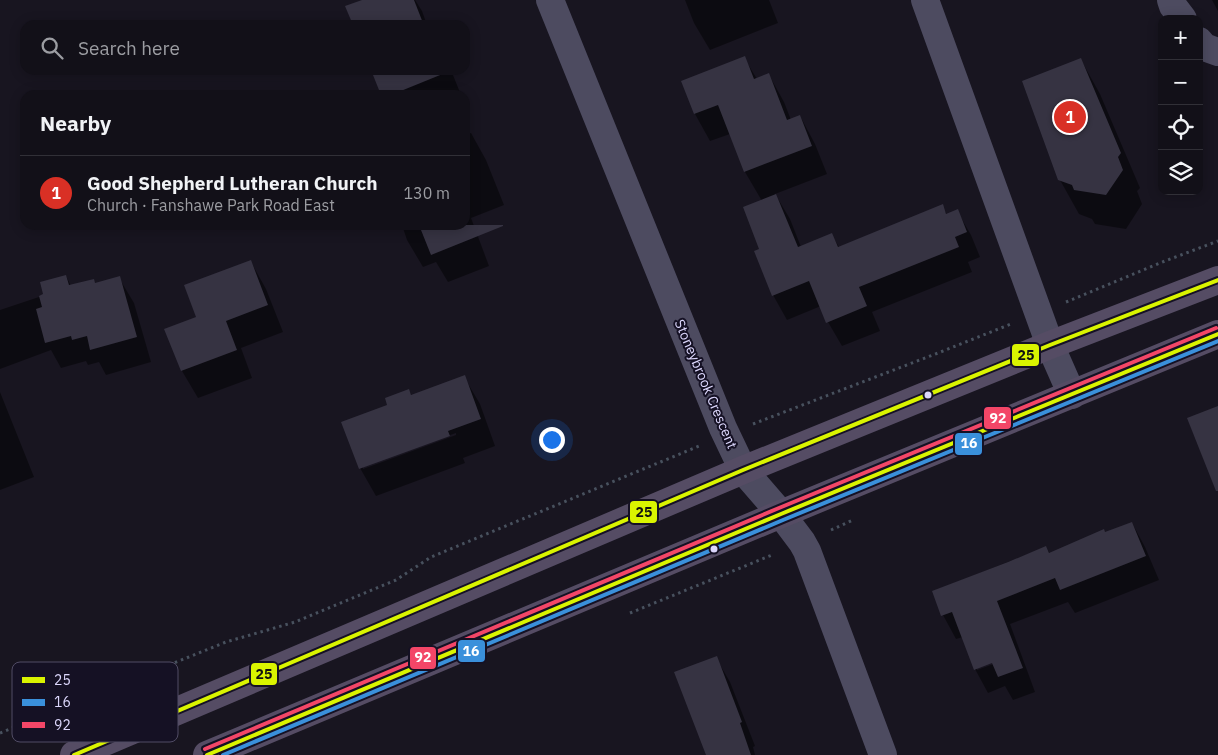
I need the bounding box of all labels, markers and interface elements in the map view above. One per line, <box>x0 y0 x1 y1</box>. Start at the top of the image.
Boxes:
map controls <box>1158 15 1203 195</box>
button: + <box>1158 15 1203 60</box>
search box <box>20 20 470 75</box>
icon: search <box>38 34 66 62</box>
text: Search here <box>78 36 180 60</box>
button: − <box>1158 60 1203 105</box>
pin: 1 <box>1054 98 1086 136</box>
button: locate <box>1158 105 1203 150</box>
text: Nearby <box>40 109 111 137</box>
button: layers <box>1158 150 1203 195</box>
text: Good Shepherd Lutheran Church <box>87 171 378 195</box>
text: 1 <box>51 183 61 203</box>
text: 130 m <box>403 183 450 203</box>
text: Church · Fanshawe Park Road East <box>87 195 335 215</box>
street label: Stoneybrook Crescent <box>671 317 741 451</box>
line badge: 25 <box>1011 343 1040 367</box>
text: 25 <box>1018 346 1034 364</box>
unlabelled marker <box>923 390 933 400</box>
line badge: 92 <box>983 406 1012 430</box>
text: 92 <box>990 409 1006 427</box>
your location <box>539 427 565 453</box>
line badge: 16 <box>954 432 983 456</box>
text: 16 <box>961 434 977 452</box>
line badge: 25 <box>629 500 658 524</box>
text: 25 <box>636 503 652 521</box>
unlabelled marker <box>709 544 719 554</box>
line badge: 16 <box>457 639 486 663</box>
text: 16 <box>463 642 479 660</box>
line badge: 92 <box>409 646 437 670</box>
text: 92 <box>415 648 431 666</box>
legend <box>12 662 178 742</box>
line badge: 25 <box>250 662 278 686</box>
text: 25 <box>256 665 272 683</box>
text: 25 <box>54 671 71 689</box>
text: 16 <box>54 693 71 711</box>
text: 92 <box>54 716 71 734</box>

